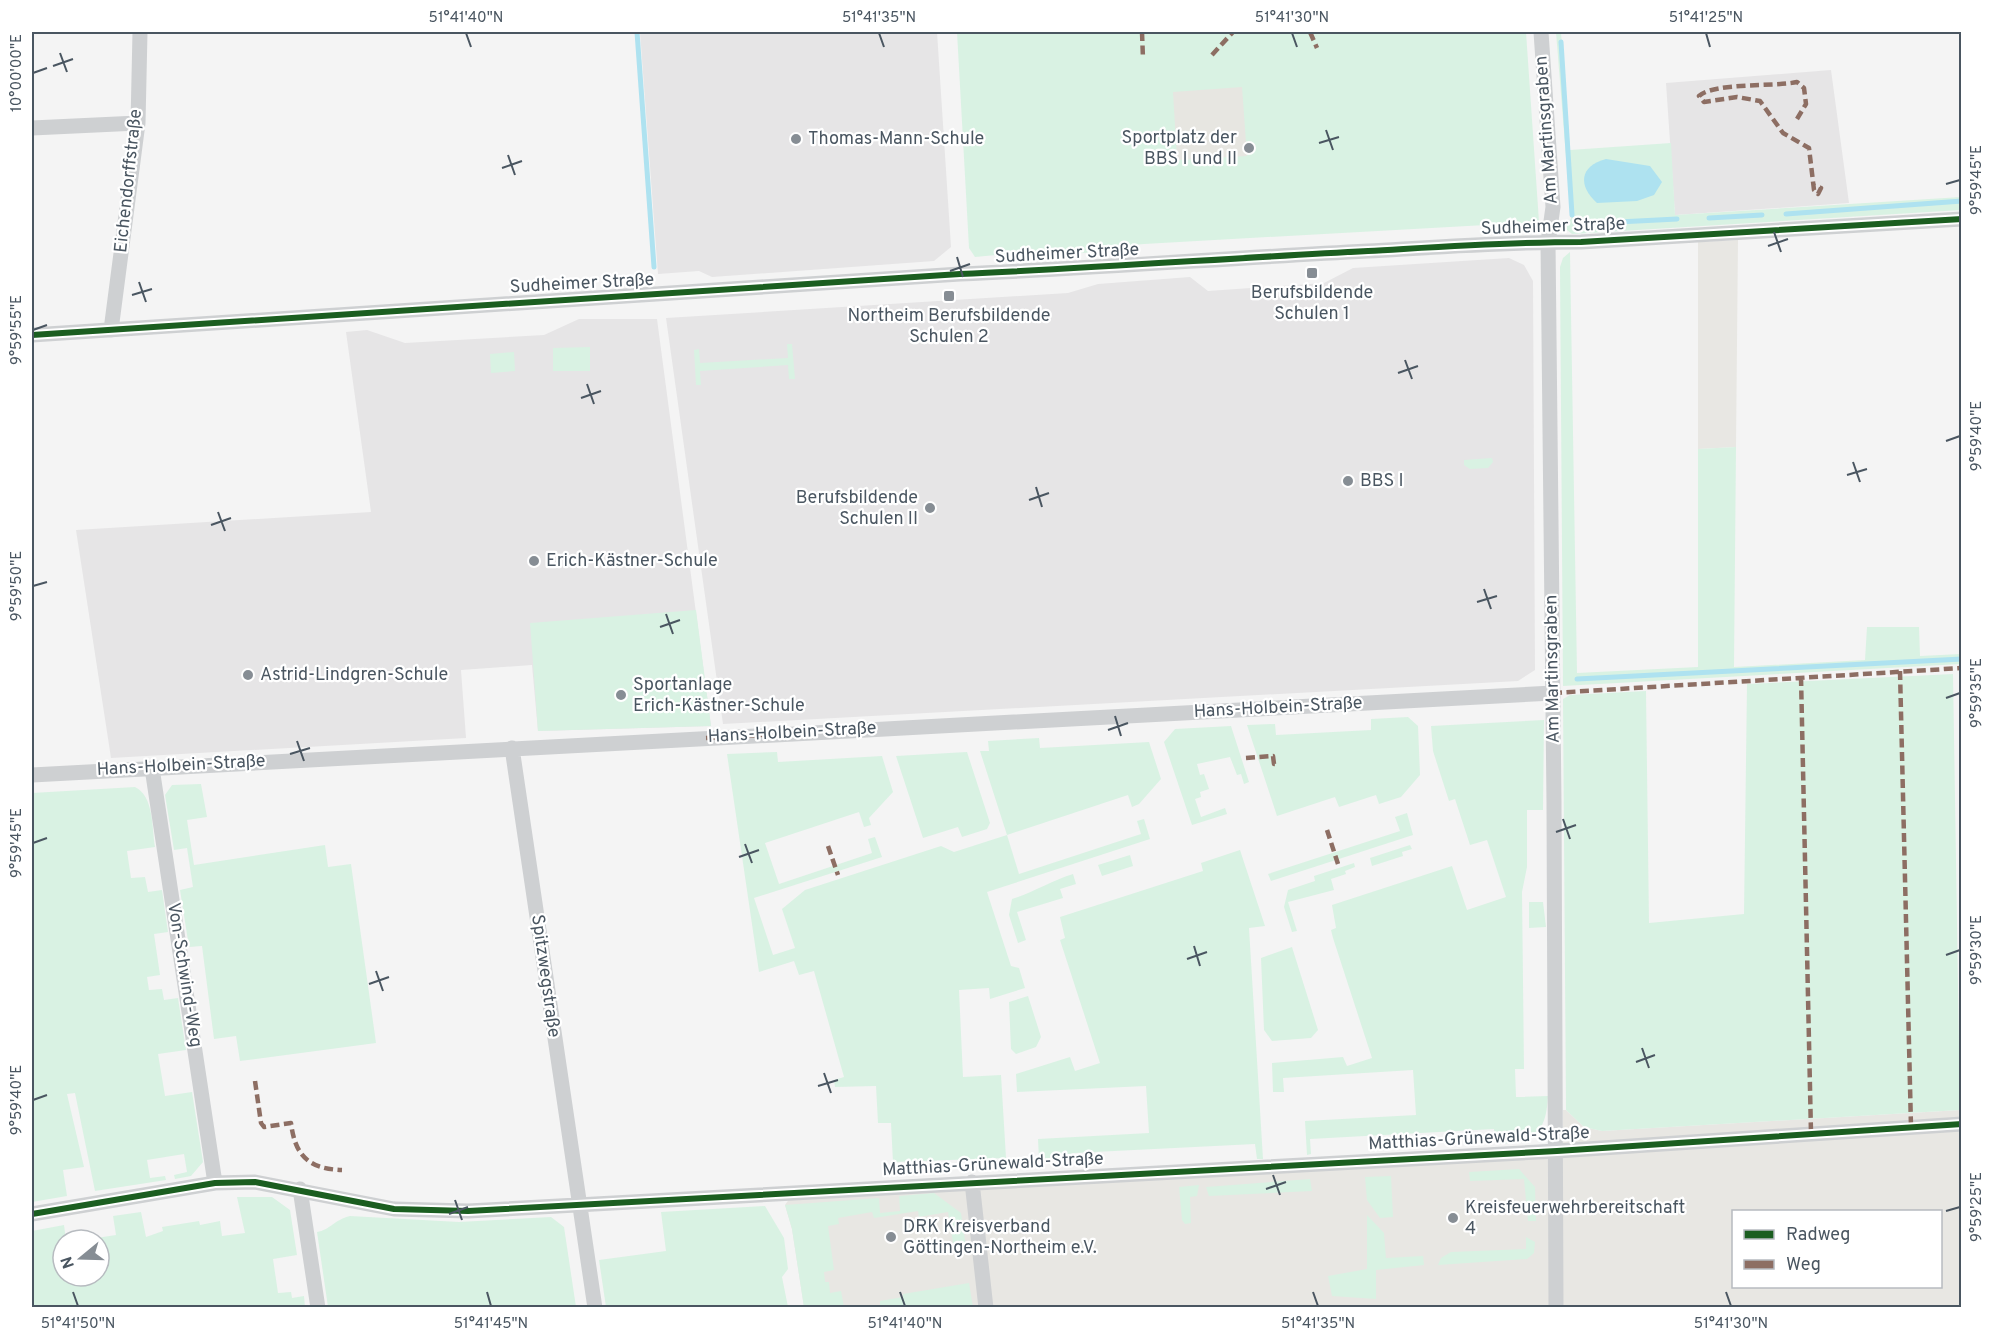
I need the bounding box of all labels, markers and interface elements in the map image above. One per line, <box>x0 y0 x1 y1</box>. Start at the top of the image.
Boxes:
text: 51°41'40"N <box>429 9 503 28</box>
text: 51°41'35"N <box>842 9 916 28</box>
text: 51°41'30"N <box>1255 9 1329 28</box>
text: 51°41'25"N <box>1669 9 1743 28</box>
text: 10°00'00"E <box>8 34 27 112</box>
street label: Am Martinsgraben <box>1530 55 1564 205</box>
street label: Eichendorffstraße <box>110 108 148 254</box>
place label: Sportplatz der BBS I und II <box>1121 127 1237 171</box>
place label: Thomas-Mann-Schule <box>808 128 984 151</box>
marker: Thomas-Mann-Schule <box>789 132 803 146</box>
marker: Sportplatz der BBS I und II <box>1242 141 1256 155</box>
text: 9°59'45"E <box>1968 145 1987 215</box>
street label: Sudheimer Straße <box>1480 213 1626 241</box>
street label: Sudheimer Straße <box>994 239 1140 269</box>
marker: Berufsbildende Schulen 1 <box>1305 266 1319 280</box>
street label: Sudheimer Straße <box>509 269 655 299</box>
place label: Berufsbildende Schulen 1 <box>1251 282 1373 326</box>
marker: Northeim Berufsbildende Schulen 2 <box>942 289 956 303</box>
text: 9°59'55"E <box>8 295 27 365</box>
place label: Northeim Berufsbildende Schulen 2 <box>848 305 1050 349</box>
text: 9°59'40"E <box>1968 401 1987 471</box>
place label: BBS I <box>1360 470 1404 493</box>
marker: BBS I <box>1341 474 1355 488</box>
place label: Berufsbildende Schulen II <box>796 487 918 531</box>
marker: Berufsbildende Schulen II <box>923 501 937 515</box>
place label: Erich-Kästner-Schule <box>546 550 718 573</box>
text: 9°59'50"E <box>8 551 27 621</box>
marker: Erich-Kästner-Schule <box>527 554 541 568</box>
street label: Am Martinsgraben <box>1540 594 1566 744</box>
text: 9°59'35"E <box>1968 658 1987 728</box>
place label: Astrid-Lindgren-Schule <box>260 664 448 687</box>
marker: Astrid-Lindgren-Schule <box>241 668 255 682</box>
place label: Sportanlage Erich-Kästner-Schule <box>633 674 805 718</box>
marker: Sportanlage Erich-Kästner-Schule <box>614 688 628 702</box>
street label: Hans-Holbein-Straße <box>1193 692 1363 724</box>
street label: Hans-Holbein-Straße <box>707 717 877 749</box>
street label: Hans-Holbein-Straße <box>96 750 266 782</box>
text: 9°59'45"E <box>8 808 27 878</box>
street label: Von-Schwind-Weg <box>161 901 207 1049</box>
street label: Spitzwegstraße <box>525 913 565 1039</box>
text: 9°59'30"E <box>1968 915 1987 985</box>
text: 9°59'40"E <box>8 1065 27 1135</box>
street label: Matthias-Grünewald-Straße <box>1368 1122 1590 1156</box>
street label: Matthias-Grünewald-Straße <box>882 1148 1104 1182</box>
text: 9°59'25"E <box>1968 1172 1987 1242</box>
place label: Kreisfeuerwehrbereitschaft 4 <box>1465 1197 1685 1241</box>
legend <box>1732 1210 1942 1288</box>
marker: Kreisfeuerwehrbereitschaft 4 <box>1446 1211 1460 1225</box>
place label: DRK Kreisverband Göttingen-Northeim e.V. <box>903 1216 1097 1260</box>
text: Radweg <box>1786 1224 1850 1247</box>
north arrow <box>51 1228 111 1288</box>
marker: DRK Kreisverband Göttingen-Northeim e.V. <box>884 1230 898 1244</box>
text: N <box>57 1254 80 1271</box>
text: Weg <box>1786 1254 1821 1277</box>
text: 51°41'50"N <box>41 1315 115 1334</box>
text: 51°41'45"N <box>454 1315 528 1334</box>
text: 51°41'40"N <box>868 1315 942 1334</box>
text: 51°41'35"N <box>1281 1315 1355 1334</box>
text: 51°41'30"N <box>1694 1315 1768 1334</box>

